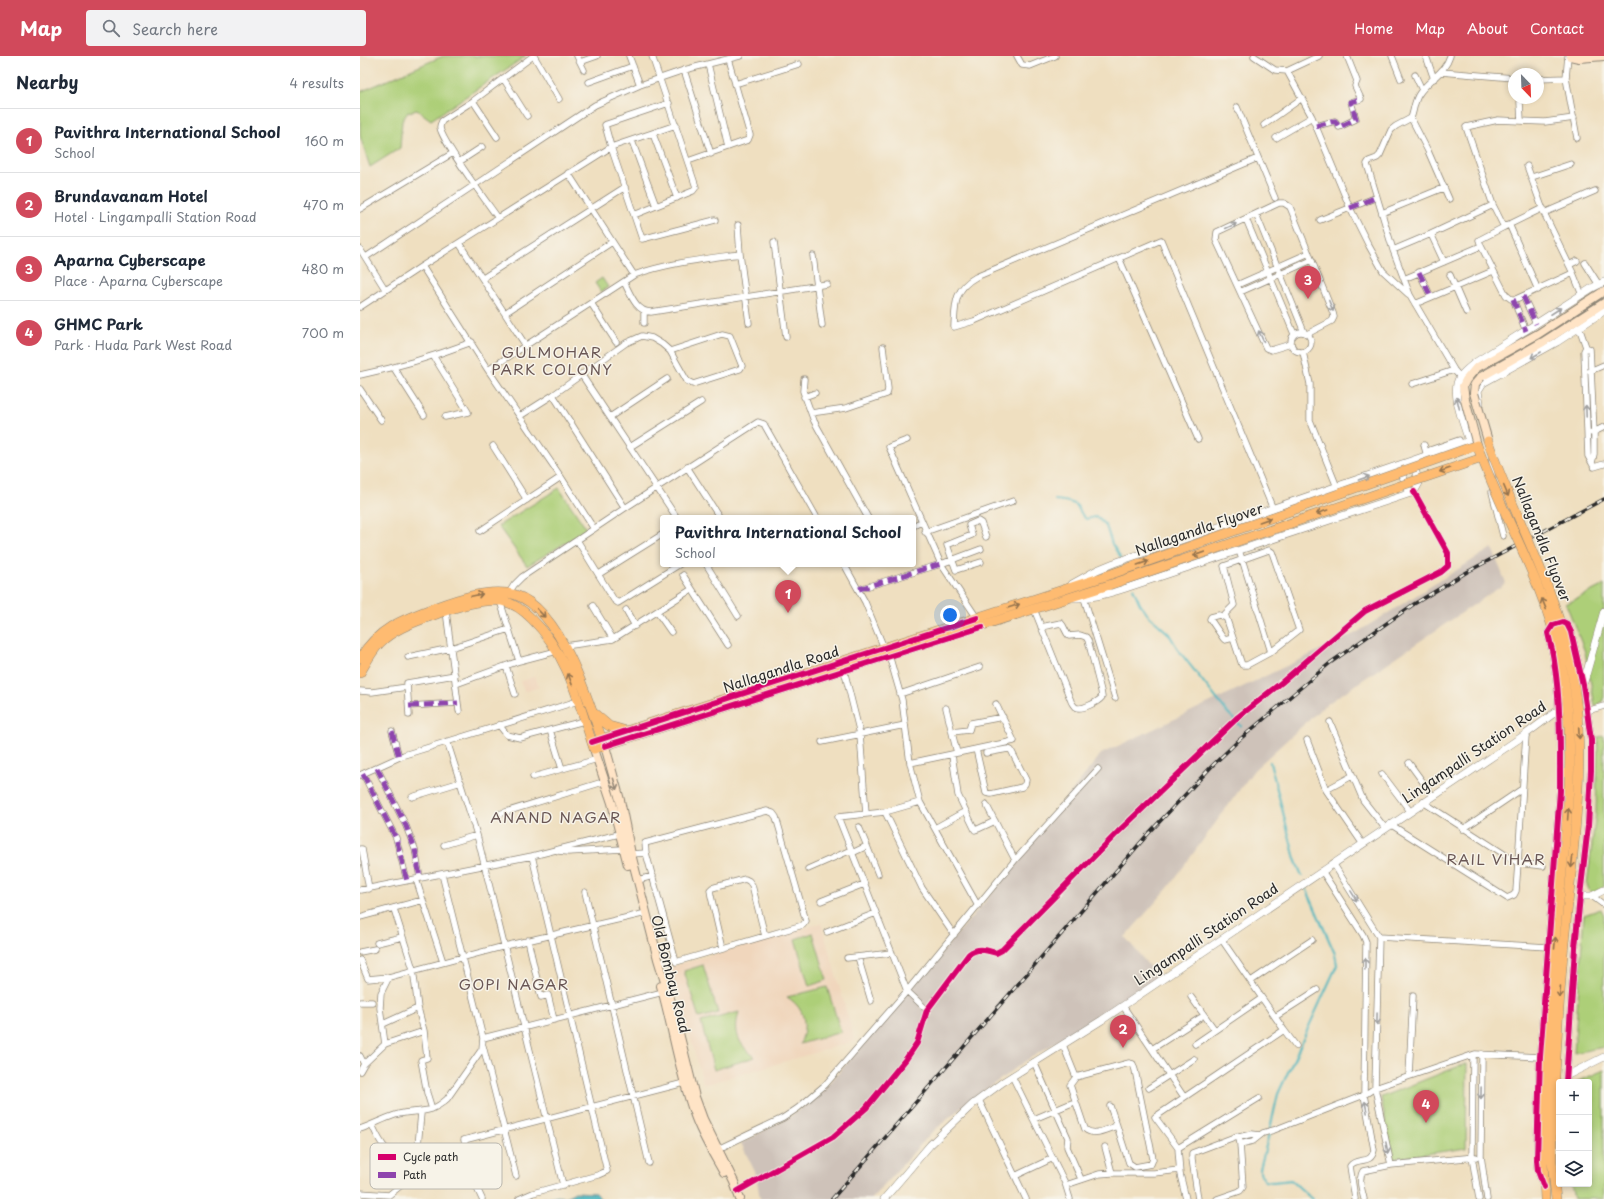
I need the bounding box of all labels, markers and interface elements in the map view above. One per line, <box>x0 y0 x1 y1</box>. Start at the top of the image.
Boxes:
search box <box>86 10 366 46</box>
text: Map <box>20 14 62 42</box>
icon: search <box>100 17 122 39</box>
text: Search here <box>132 17 218 40</box>
text: Home <box>1354 18 1393 39</box>
text: Map <box>1415 18 1445 39</box>
text: About <box>1467 18 1508 39</box>
text: Contact <box>1530 18 1584 39</box>
north arrow <box>1508 68 1544 104</box>
text: Nearby <box>16 69 78 95</box>
text: 4 results <box>290 73 344 92</box>
text: Pavithra International School <box>54 120 280 143</box>
text: 1 <box>26 131 32 150</box>
text: 160 m <box>305 131 344 150</box>
text: School <box>54 143 95 162</box>
text: Brundavanam Hotel <box>54 184 208 207</box>
text: 2 <box>24 195 34 214</box>
text: 470 m <box>303 195 344 214</box>
text: Hotel · Lingampalli Station Road <box>54 207 257 226</box>
one-way arrow <box>1225 222 1237 229</box>
text: Aparna Cyberscape <box>54 248 206 271</box>
text: 3 <box>25 259 33 278</box>
text: 480 m <box>302 259 344 278</box>
pin: 3 <box>1295 266 1321 299</box>
text: Place · Aparna Cyberscape <box>54 271 223 290</box>
one-way arrow <box>1327 300 1335 312</box>
one-way arrow <box>1550 307 1561 315</box>
text: GHMC Park <box>54 312 143 335</box>
text: 4 <box>25 323 33 342</box>
text: 700 m <box>302 323 344 342</box>
one-way arrow <box>1257 331 1264 343</box>
text: Park · Huda Park West Road <box>54 335 232 354</box>
district label: GULMOHAR PARK COLONY <box>491 340 613 380</box>
one-way arrow <box>1530 351 1542 359</box>
one-way arrow <box>1454 397 1462 410</box>
one-way arrow <box>1582 405 1590 418</box>
one-way arrow <box>1439 467 1451 475</box>
street label: Nallagandla Flyover <box>1507 473 1577 605</box>
one-way arrow <box>1357 474 1370 481</box>
one-way arrow <box>1503 484 1511 496</box>
street label: Nallagandla Flyover <box>1132 497 1266 561</box>
one-way arrow <box>1316 509 1328 517</box>
popup <box>660 515 916 567</box>
one-way arrow <box>1259 516 1272 523</box>
text: Pavithra International School <box>675 520 901 543</box>
text: School <box>675 543 716 562</box>
one-way arrow <box>1193 551 1205 559</box>
one-way arrow <box>1136 559 1148 567</box>
pin: 1 <box>775 580 801 613</box>
one-way arrow <box>470 591 483 599</box>
one-way arrow <box>1540 598 1547 610</box>
one-way arrow <box>1007 602 1020 609</box>
your location <box>940 605 960 625</box>
one-way arrow <box>536 608 546 618</box>
street label: Nallagandla Road <box>720 640 842 698</box>
one-way arrow <box>566 673 574 685</box>
street label: Lingampalli Station Road <box>1398 696 1550 808</box>
one-way arrow <box>1575 726 1583 739</box>
one-way arrow <box>612 777 619 790</box>
district label: ANAND NAGAR <box>490 805 622 828</box>
one-way arrow <box>1565 808 1572 821</box>
district label: RAIL VIHAR <box>1446 847 1546 870</box>
one-way arrow <box>1569 855 1576 868</box>
street label: Lingampalli Station Road <box>1130 878 1282 990</box>
one-way arrow <box>1350 890 1358 901</box>
street label: Old Bombay Road <box>646 913 696 1035</box>
one-way arrow <box>1552 937 1559 950</box>
one-way arrow <box>1362 958 1369 971</box>
district label: GOPI NAGAR <box>459 972 569 995</box>
one-way arrow <box>1557 985 1564 998</box>
one-way arrow <box>1373 1012 1381 1025</box>
pin: 2 <box>1110 1015 1136 1048</box>
map controls <box>1556 1079 1592 1187</box>
button: + <box>1556 1079 1592 1115</box>
one-way arrow <box>1478 1086 1485 1099</box>
pin: 4 <box>1413 1090 1439 1123</box>
one-way arrow <box>1362 1101 1370 1114</box>
button: − <box>1556 1115 1592 1151</box>
one-way arrow <box>1384 1141 1392 1154</box>
legend <box>370 1143 502 1189</box>
text: Cycle path <box>403 1148 458 1165</box>
button: layers <box>1556 1151 1592 1187</box>
text: Path <box>403 1166 427 1183</box>

